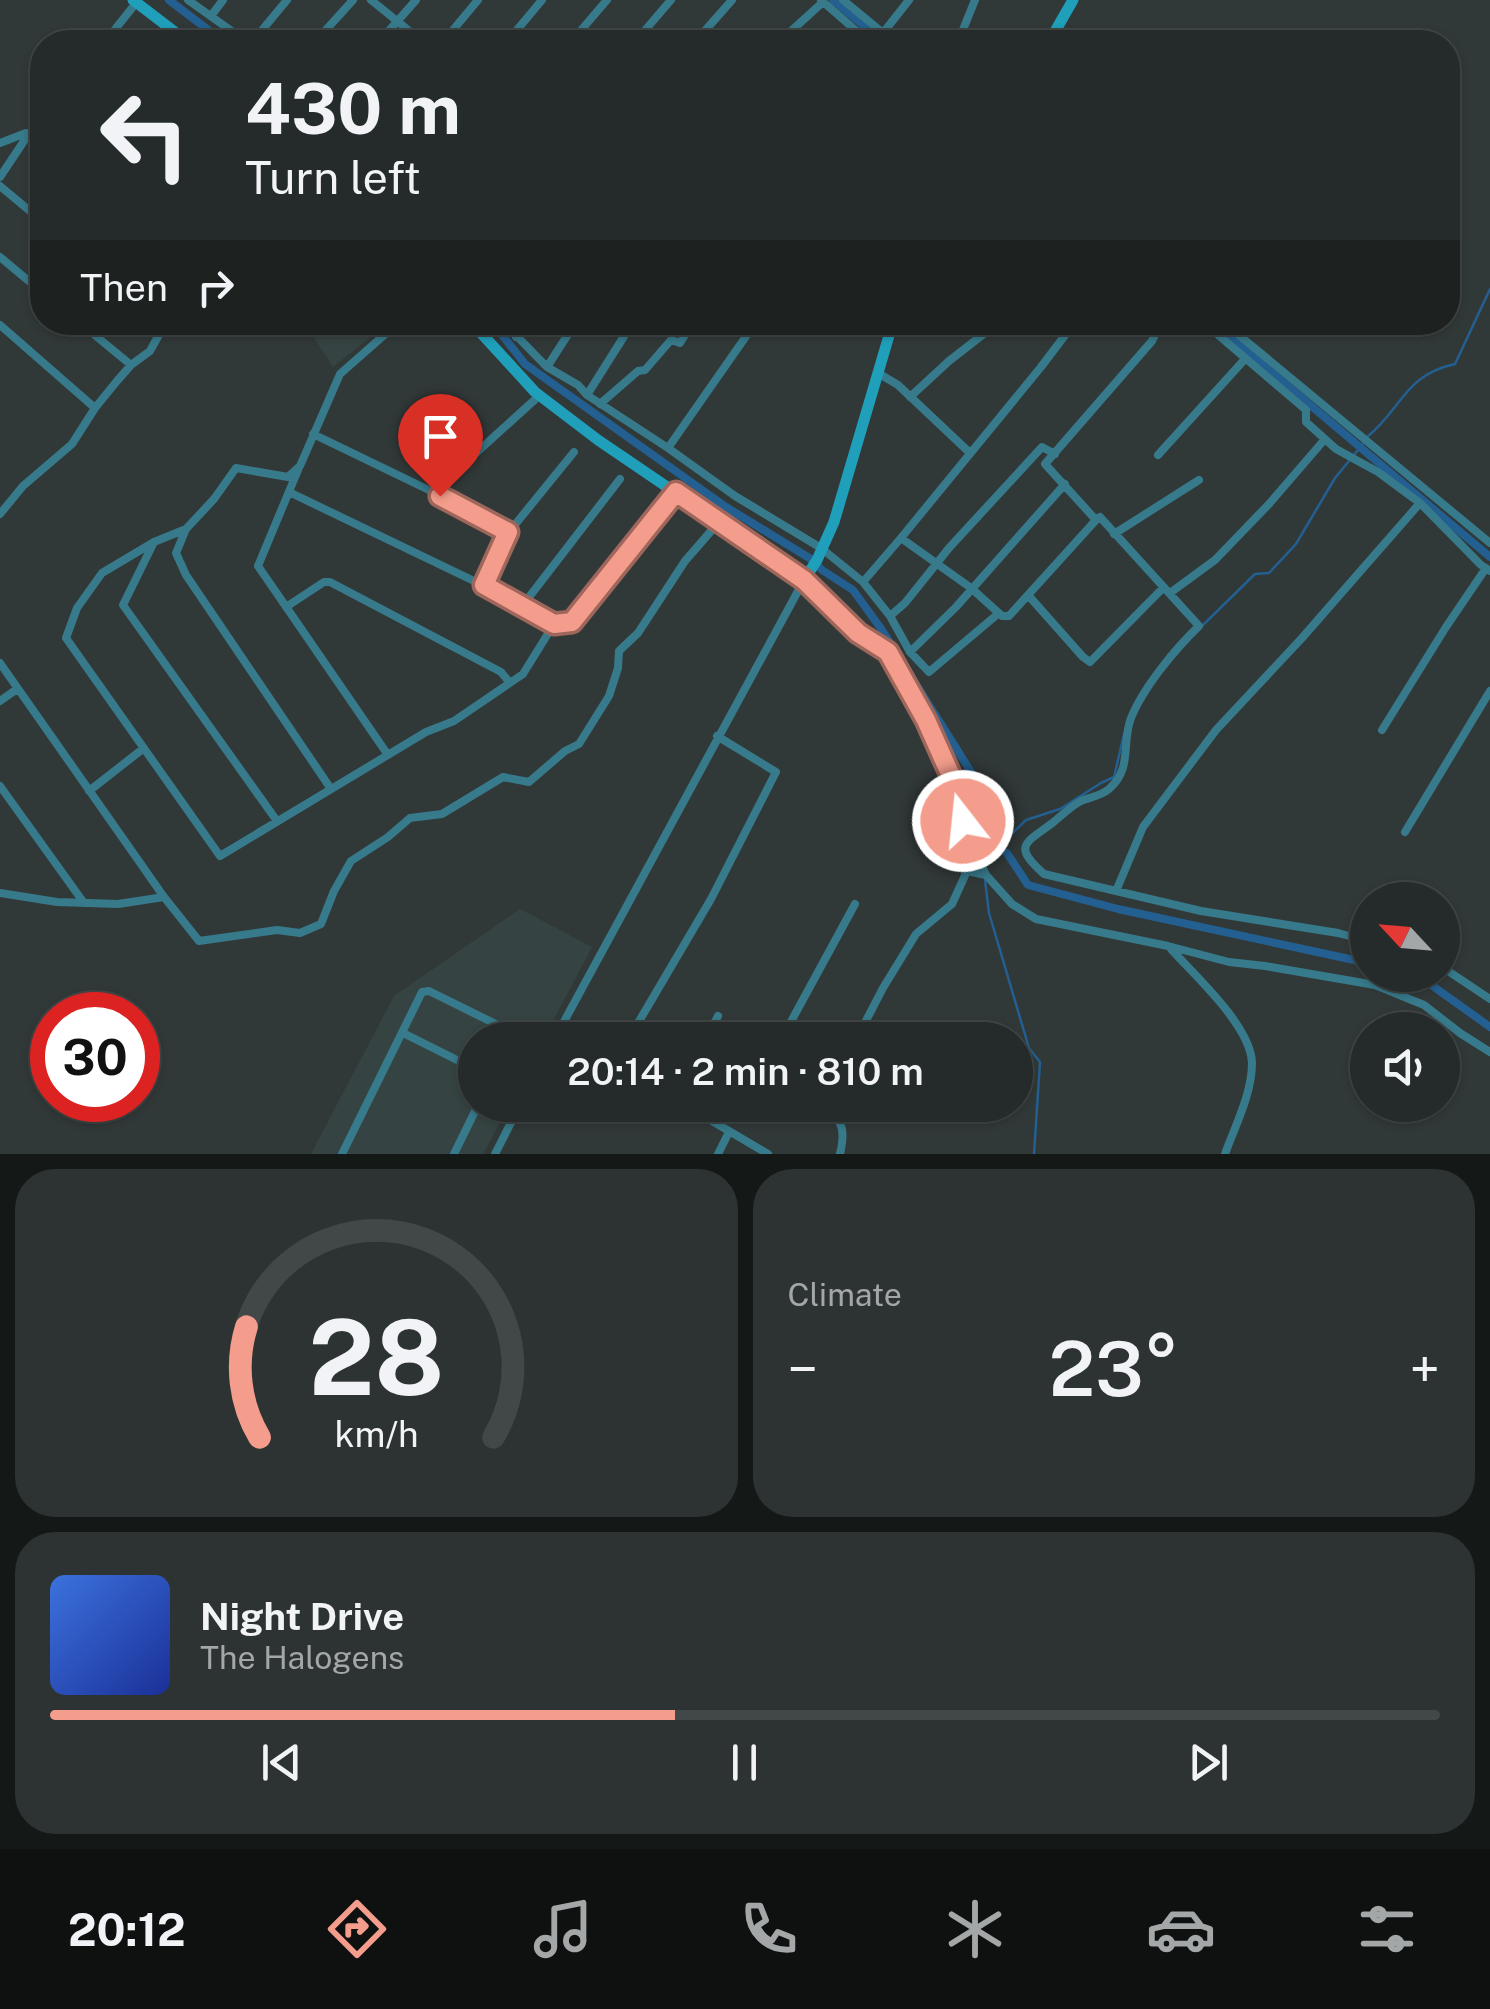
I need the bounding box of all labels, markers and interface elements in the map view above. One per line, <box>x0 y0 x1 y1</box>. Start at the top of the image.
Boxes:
text: 430 m <box>245 67 461 150</box>
icon: left <box>80 70 210 200</box>
text: Turn left <box>245 151 421 204</box>
icon: right <box>188 260 243 315</box>
text: Then <box>80 265 168 310</box>
pin <box>398 394 483 497</box>
icon: arrive <box>413 409 468 464</box>
position arrow <box>911 769 1015 873</box>
north arrow <box>1350 882 1460 992</box>
map controls <box>1350 882 1460 1122</box>
speed limit sign: 30 <box>30 992 160 1122</box>
button: sound <box>1350 1012 1460 1122</box>
text: 20:14 · 2 min · 810 m <box>567 1049 924 1094</box>
text: Climate <box>788 1276 902 1313</box>
text: 28 <box>308 1296 444 1418</box>
text: 23° <box>1049 1325 1179 1413</box>
text: − <box>788 1337 818 1401</box>
text: + <box>1409 1337 1440 1401</box>
text: km/h <box>334 1413 418 1455</box>
text: Night Drive <box>200 1594 404 1639</box>
text: The Halogens <box>200 1639 404 1676</box>
icon: previous <box>254 1735 309 1790</box>
icon: pause <box>717 1735 772 1790</box>
icon: next <box>1181 1735 1236 1790</box>
icon: directions <box>322 1894 392 1964</box>
icon: music <box>528 1894 598 1964</box>
icon: phone <box>734 1894 804 1964</box>
icon: climate <box>940 1894 1010 1964</box>
icon: car <box>1146 1894 1216 1964</box>
icon: filters <box>1352 1894 1422 1964</box>
text: 20:12 <box>68 1903 186 1956</box>

